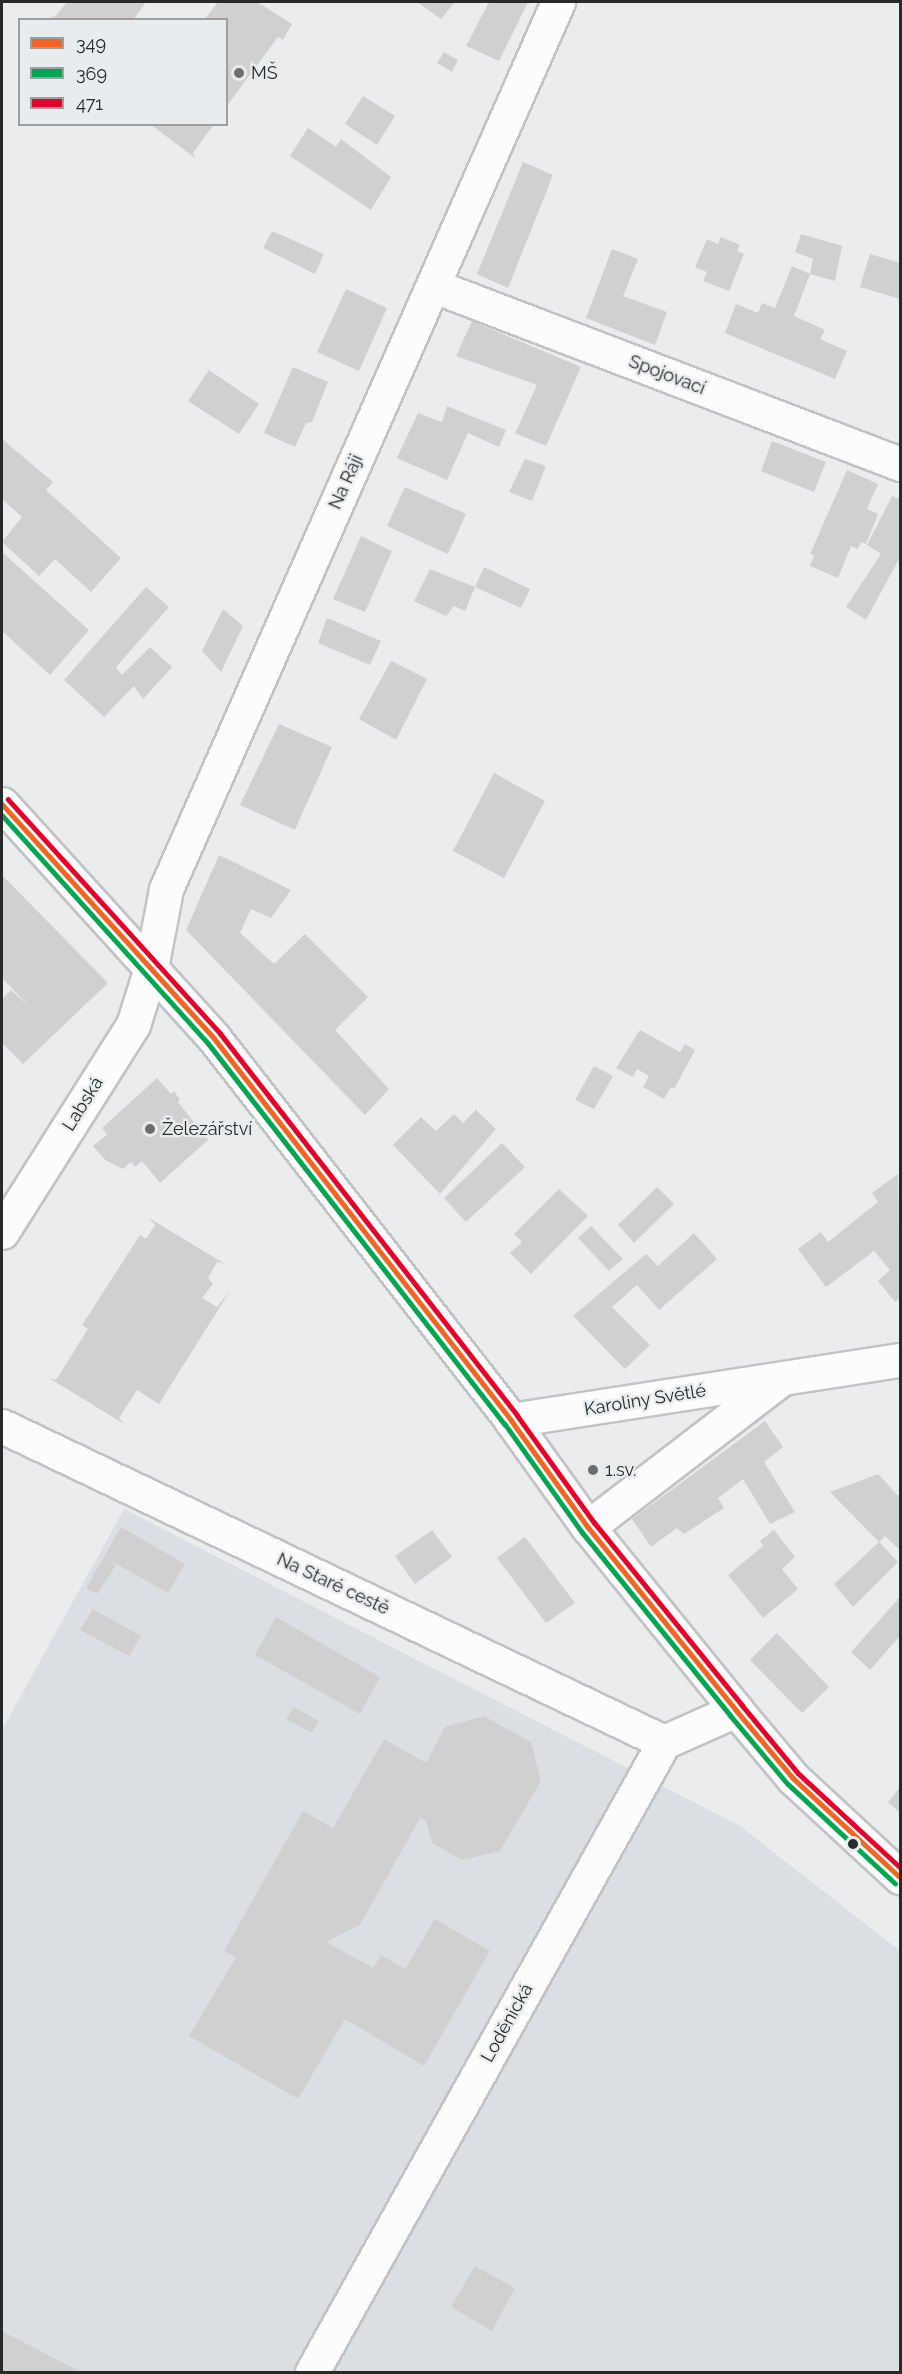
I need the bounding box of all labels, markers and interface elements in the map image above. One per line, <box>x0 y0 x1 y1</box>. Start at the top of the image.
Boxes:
legend <box>18 18 228 126</box>
text: 349 <box>76 33 106 54</box>
place label: MŠ <box>251 62 278 84</box>
text: 369 <box>76 63 107 84</box>
marker: MŠ <box>232 66 246 80</box>
text: 471 <box>76 93 103 114</box>
street label: Spojovací <box>626 351 708 399</box>
street label: Na Ráji <box>324 451 368 513</box>
street label: Labská <box>58 1073 108 1135</box>
place label: Železářství <box>162 1118 252 1140</box>
marker: Železářství <box>143 1122 157 1136</box>
street label: Karoliny Světlé <box>582 1380 708 1420</box>
place label: 1.sv. <box>605 1459 636 1481</box>
marker: 1.sv. <box>586 1463 600 1477</box>
street label: Na Staré cestě <box>273 1549 393 1619</box>
unlabelled marker <box>847 1838 859 1850</box>
street label: Loděnická <box>477 1980 537 2066</box>

